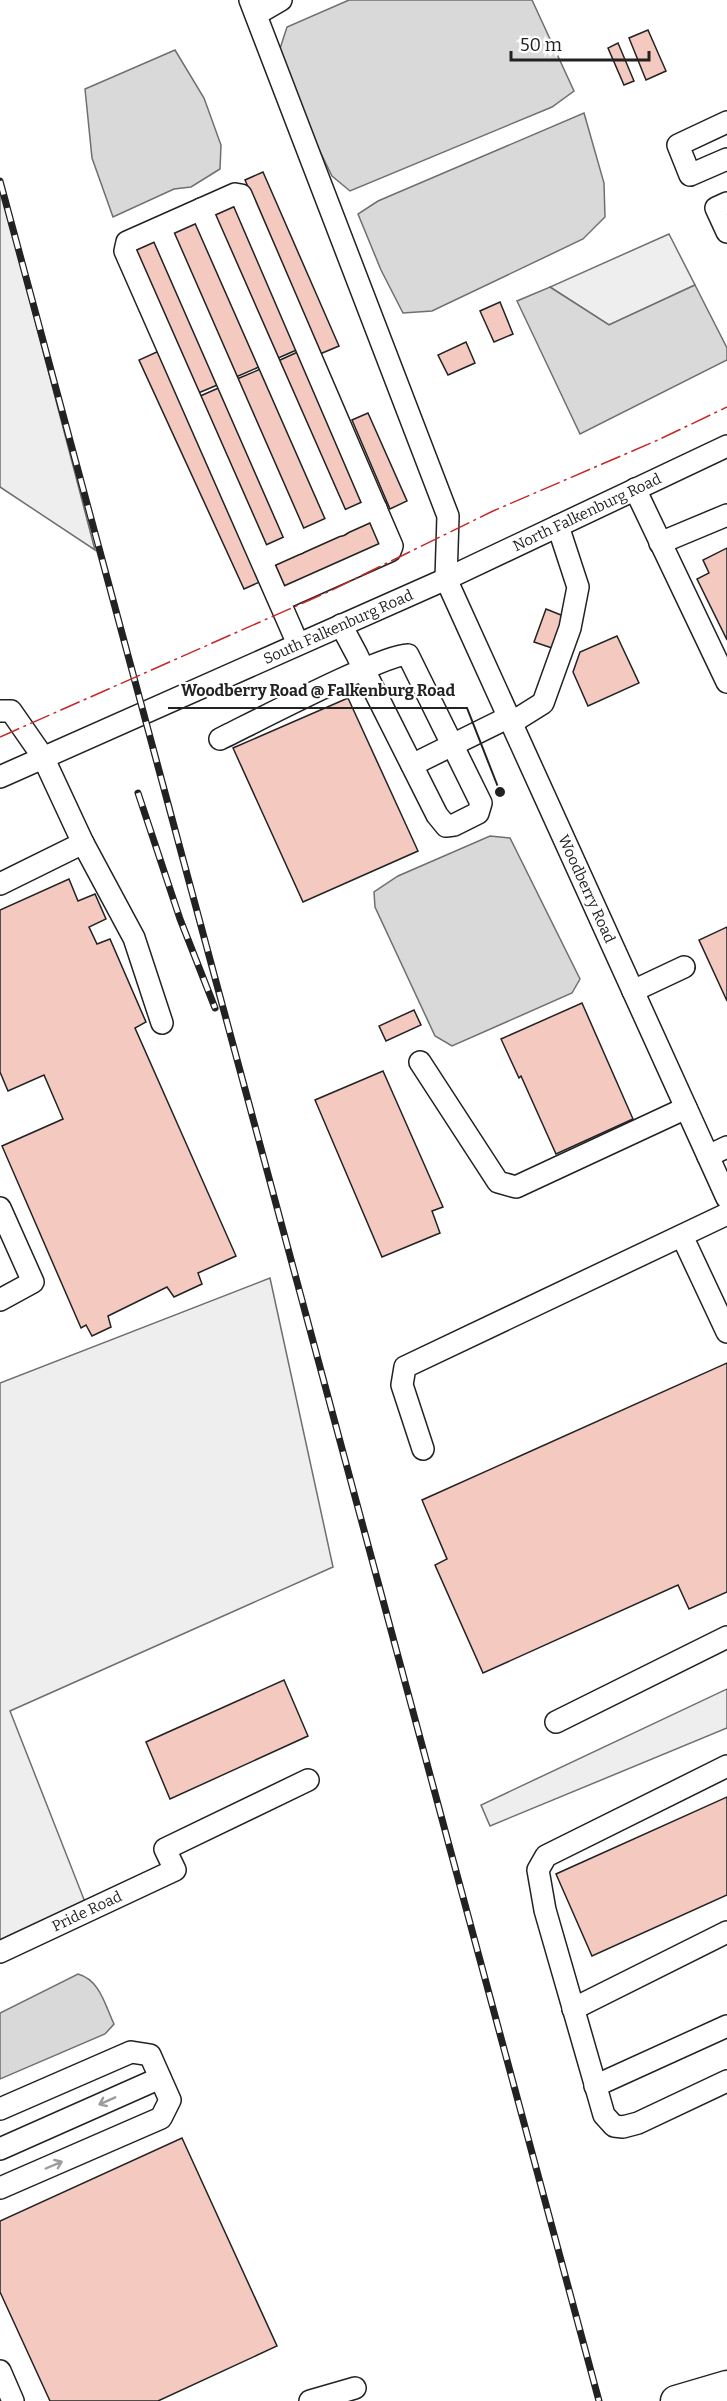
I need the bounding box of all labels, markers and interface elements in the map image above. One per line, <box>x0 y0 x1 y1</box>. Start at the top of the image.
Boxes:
scale bar <box>511 24 649 62</box>
text: 50 m <box>520 34 562 56</box>
street label: North Falkenburg Road <box>510 469 664 555</box>
street label: South Falkenburg Road <box>261 586 416 668</box>
callout: Woodberry Road @ Falkenburg Road <box>168 674 467 708</box>
text: Woodberry Road @ Falkenburg Road <box>181 681 455 700</box>
street label: Woodberry Road <box>554 832 619 946</box>
street label: Pride Road <box>49 1887 125 1935</box>
one-way arrow <box>98 2096 116 2108</box>
one-way arrow <box>44 2159 62 2170</box>

